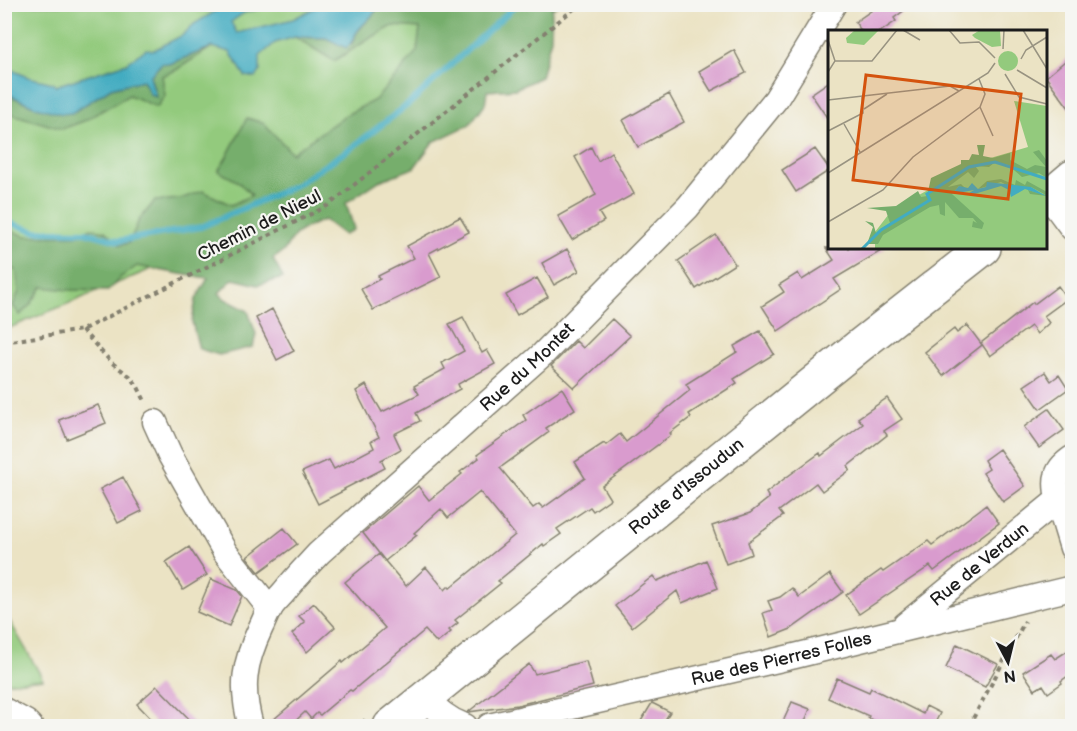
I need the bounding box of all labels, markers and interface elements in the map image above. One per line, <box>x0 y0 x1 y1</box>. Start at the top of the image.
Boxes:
inset map <box>828 30 1047 249</box>
street label: Chemin de Nieul <box>194 185 325 266</box>
street label: Rue du Montet <box>476 318 579 416</box>
street label: Route d'Issoudun <box>625 434 748 539</box>
street label: Rue de Verdun <box>926 518 1033 611</box>
street label: Rue des Pierres Folles <box>689 628 874 690</box>
north arrow <box>978 632 1038 692</box>
text: N <box>1003 665 1017 686</box>

